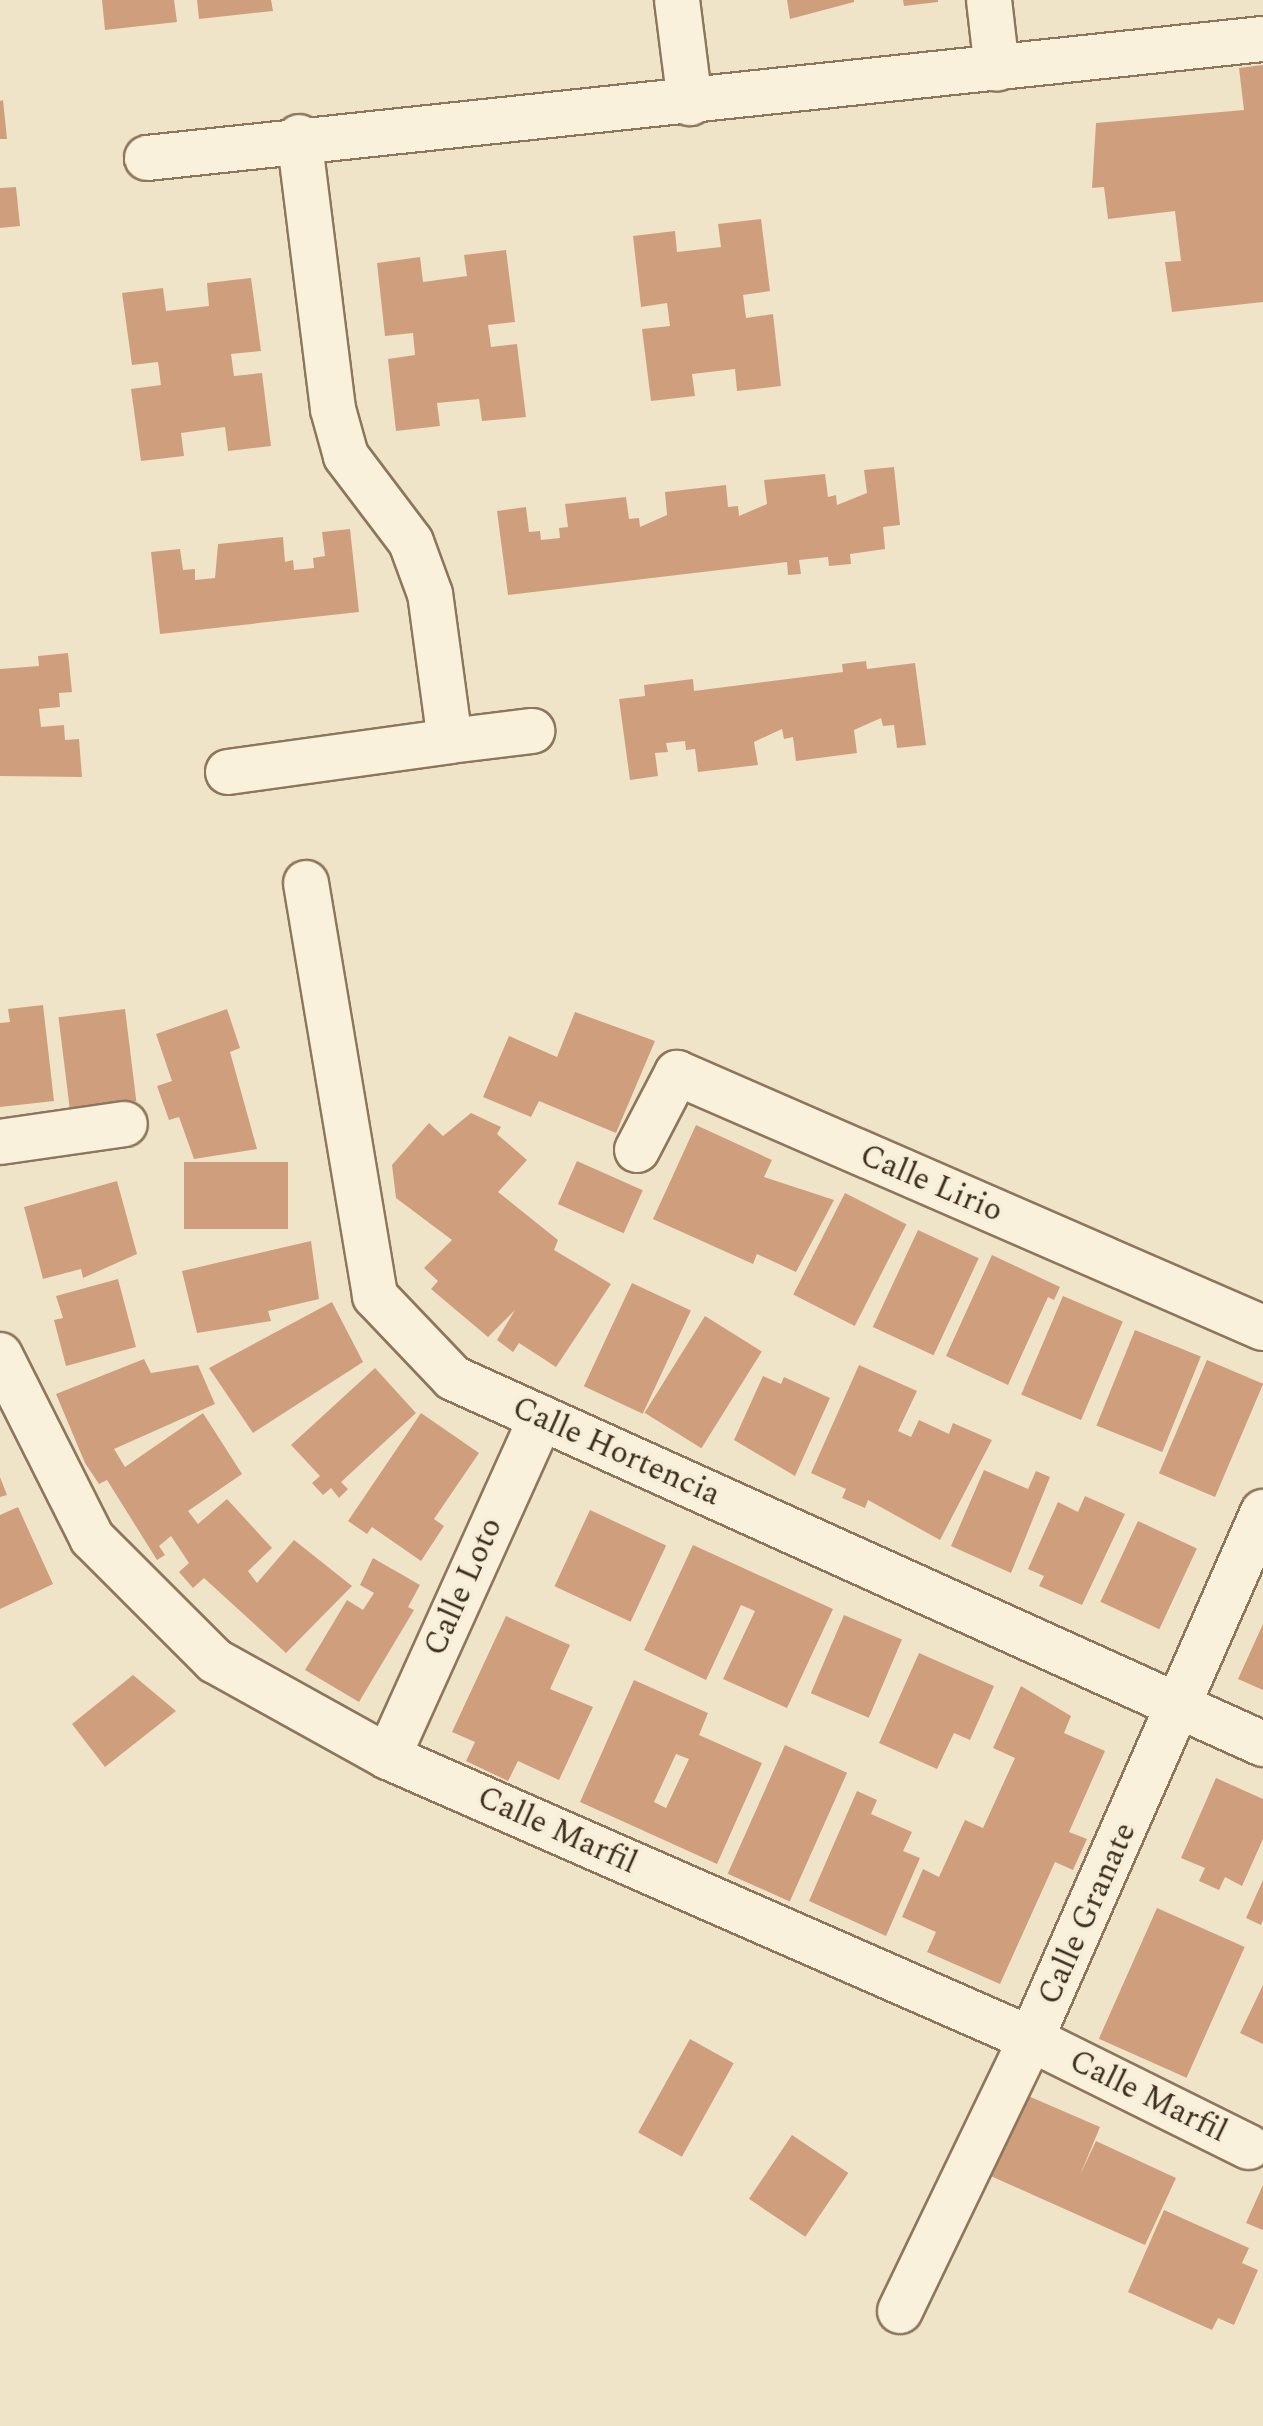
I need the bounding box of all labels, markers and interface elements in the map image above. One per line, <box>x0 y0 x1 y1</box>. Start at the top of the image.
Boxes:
street label: Calle Lirio <box>854 1137 1008 1231</box>
street label: Calle Hortencia <box>506 1389 726 1515</box>
street label: Calle Loto <box>417 1512 511 1662</box>
street label: Calle Marfil <box>471 1779 643 1883</box>
street label: Calle Granate <box>1031 1817 1145 2011</box>
street label: Calle Marfil <box>1063 2042 1233 2152</box>

